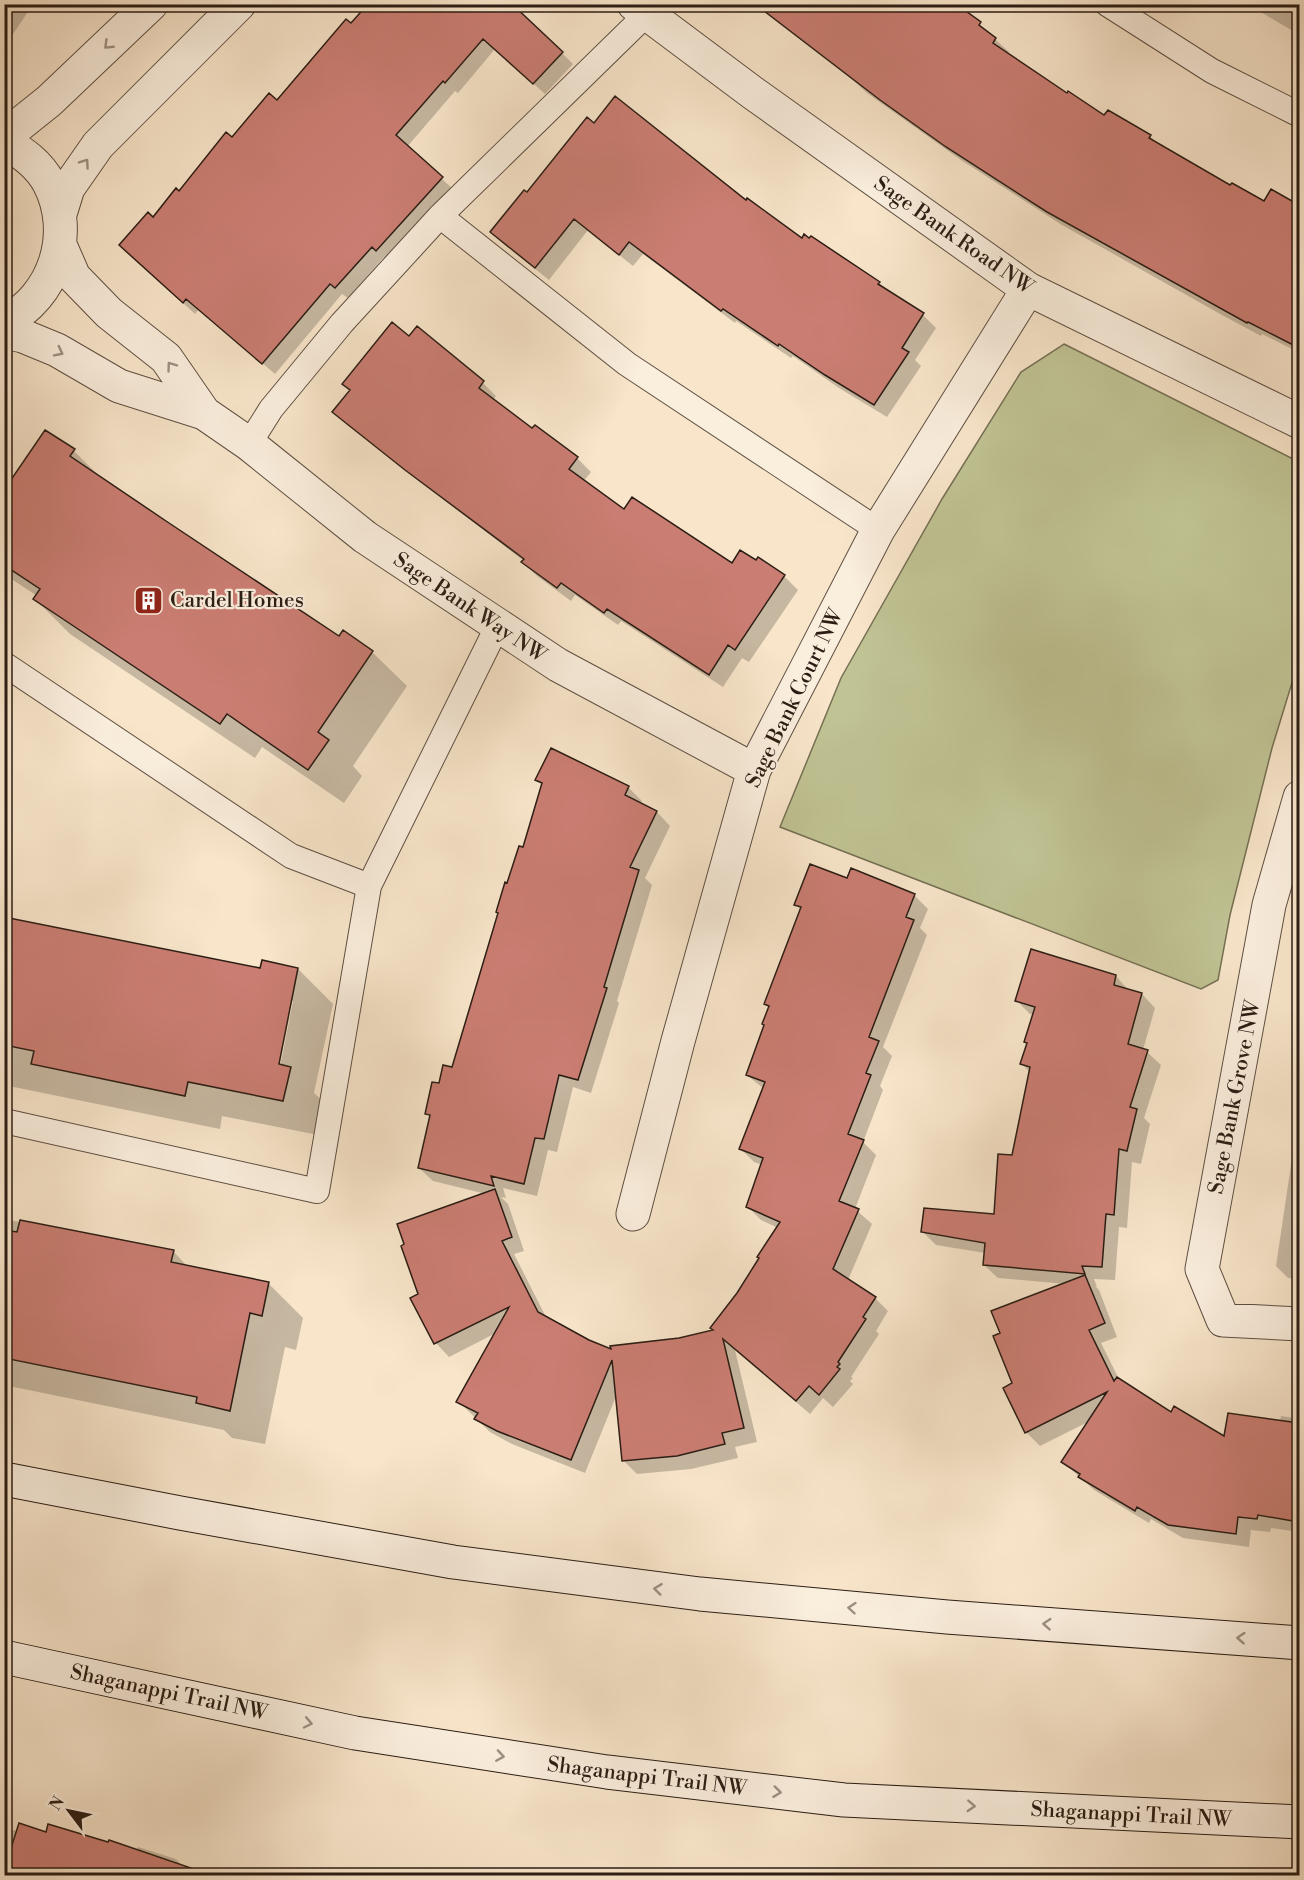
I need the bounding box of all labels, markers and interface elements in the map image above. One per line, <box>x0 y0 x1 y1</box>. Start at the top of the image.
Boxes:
one-way arrow <box>105 38 115 49</box>
one-way arrow <box>78 158 89 169</box>
street label: Sage Bank Road NW <box>869 171 1039 301</box>
one-way arrow <box>53 345 63 356</box>
one-way arrow <box>167 361 178 372</box>
street label: Sage Bank Way NW <box>388 547 552 669</box>
building icon: Cardel Homes <box>133 584 165 616</box>
place label: Cardel Homes <box>170 588 304 614</box>
street label: Sage Bank Court NW <box>740 604 850 792</box>
street label: Sage Bank Grove NW <box>1203 997 1267 1196</box>
one-way arrow <box>654 1583 663 1595</box>
one-way arrow <box>848 1602 857 1615</box>
one-way arrow <box>1042 1618 1051 1631</box>
one-way arrow <box>1237 1632 1246 1645</box>
street label: Shaganappi Trail NW <box>68 1659 271 1727</box>
one-way arrow <box>303 1715 313 1728</box>
one-way arrow <box>495 1749 505 1761</box>
street label: Shaganappi Trail NW <box>546 1752 749 1802</box>
north arrow <box>39 1781 99 1841</box>
one-way arrow <box>772 1786 781 1798</box>
text: N <box>45 1793 69 1814</box>
street label: Shaganappi Trail NW <box>1030 1797 1233 1833</box>
one-way arrow <box>966 1800 975 1813</box>

